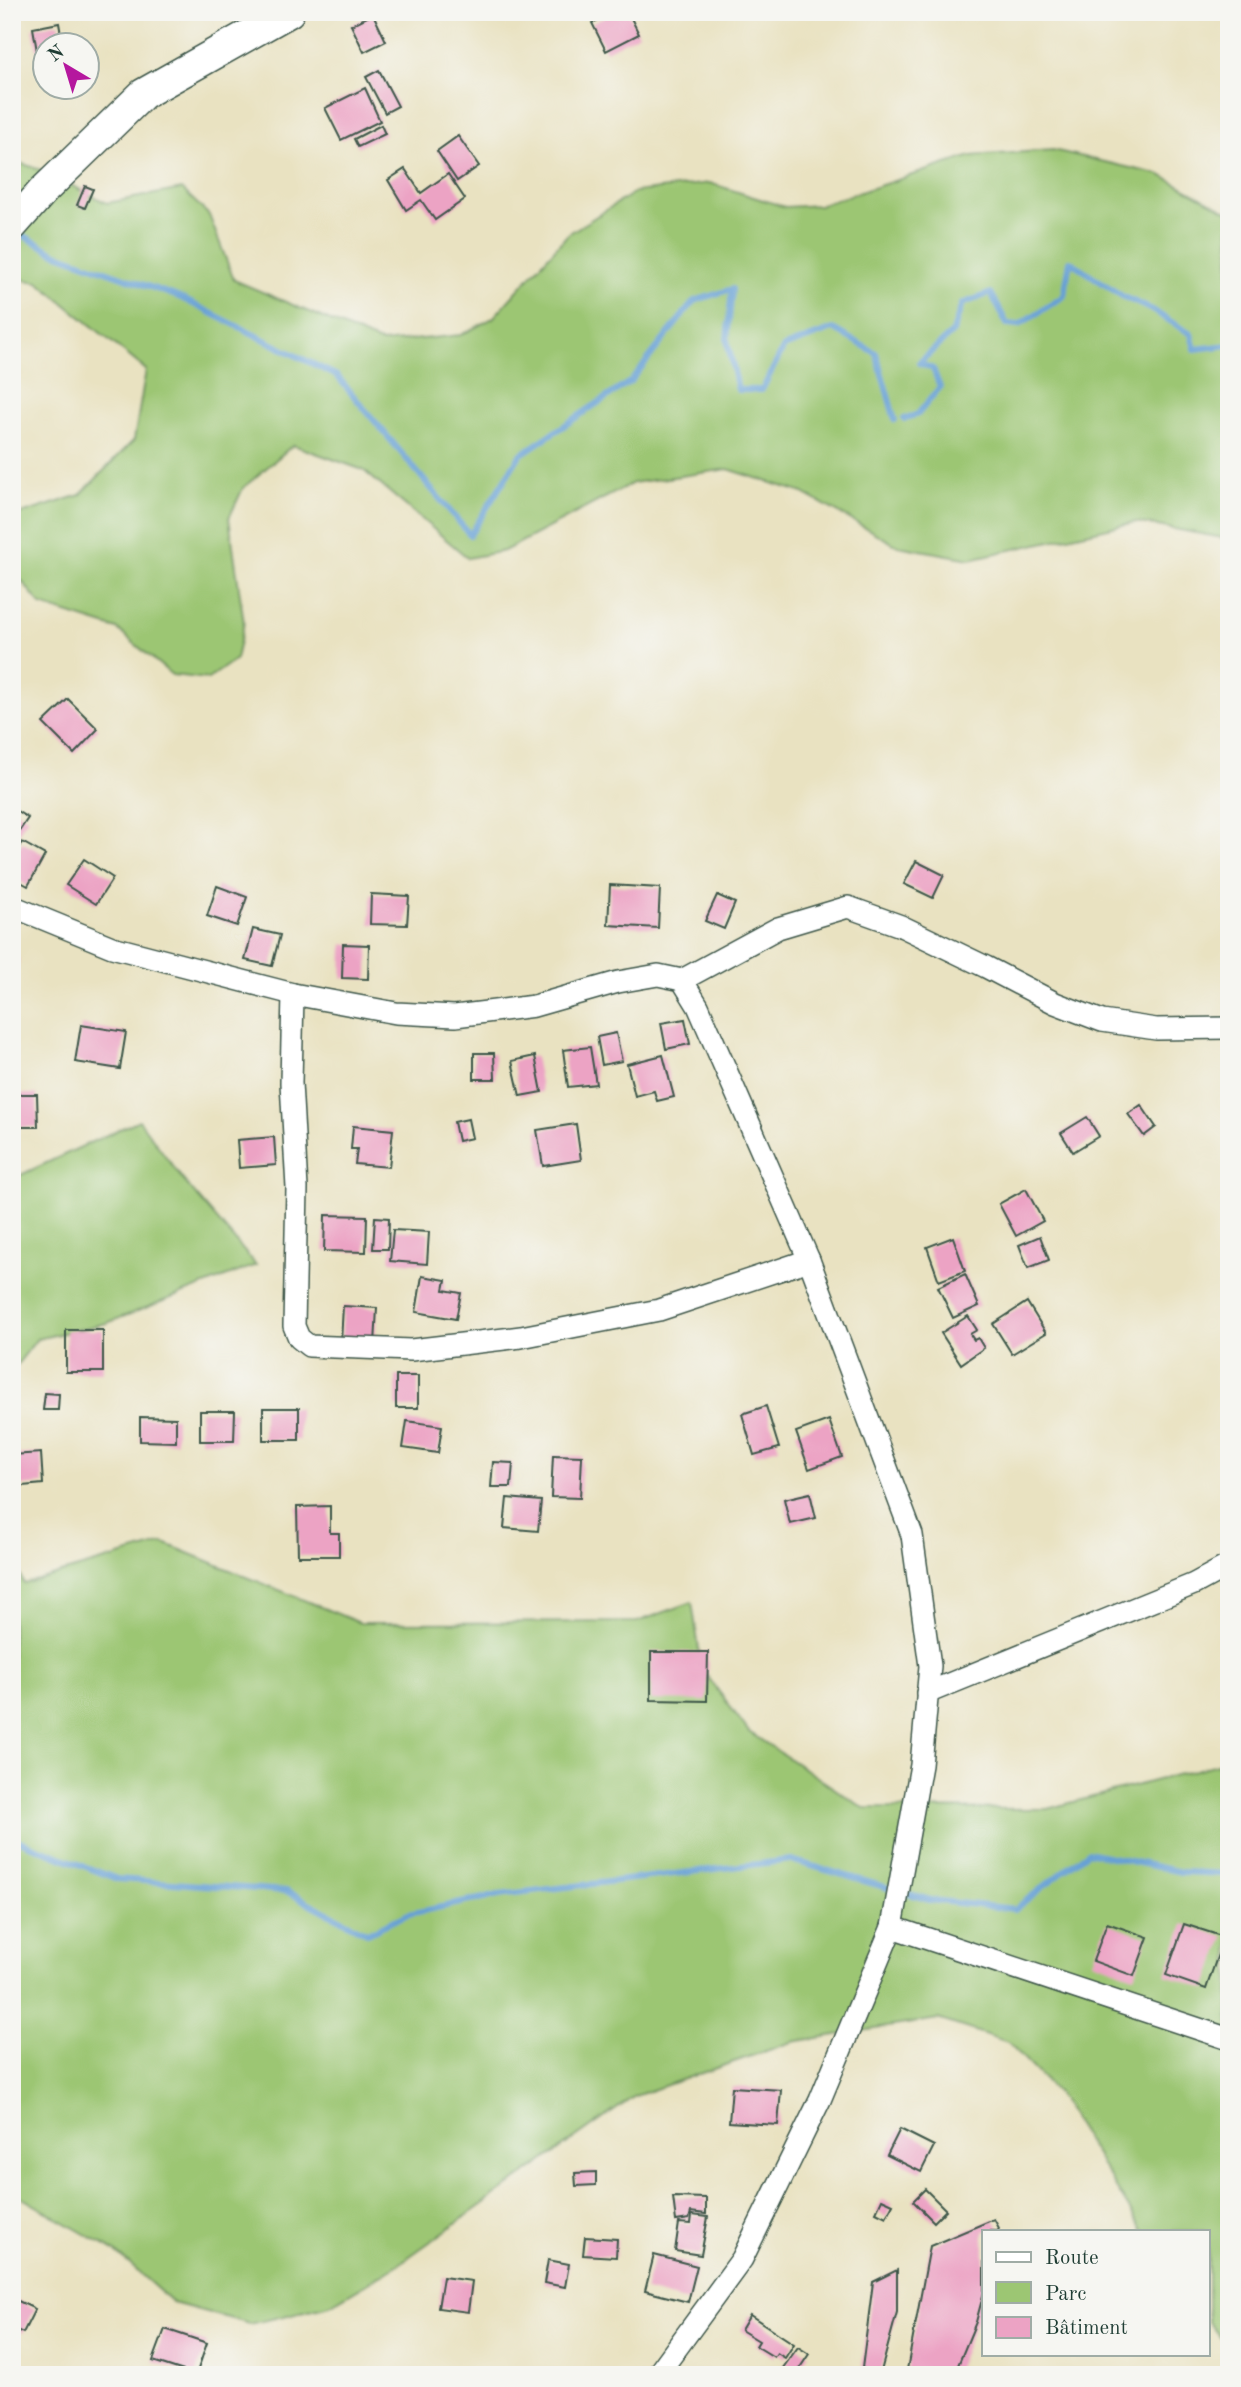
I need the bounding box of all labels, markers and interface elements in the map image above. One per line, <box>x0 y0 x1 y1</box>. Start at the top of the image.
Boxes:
north arrow <box>32 32 102 102</box>
text: N <box>45 42 69 67</box>
legend <box>982 2230 1210 2356</box>
text: Route <box>1045 2248 1099 2269</box>
text: Parc <box>1045 2284 1087 2305</box>
text: Bâtiment <box>1045 2318 1128 2339</box>

